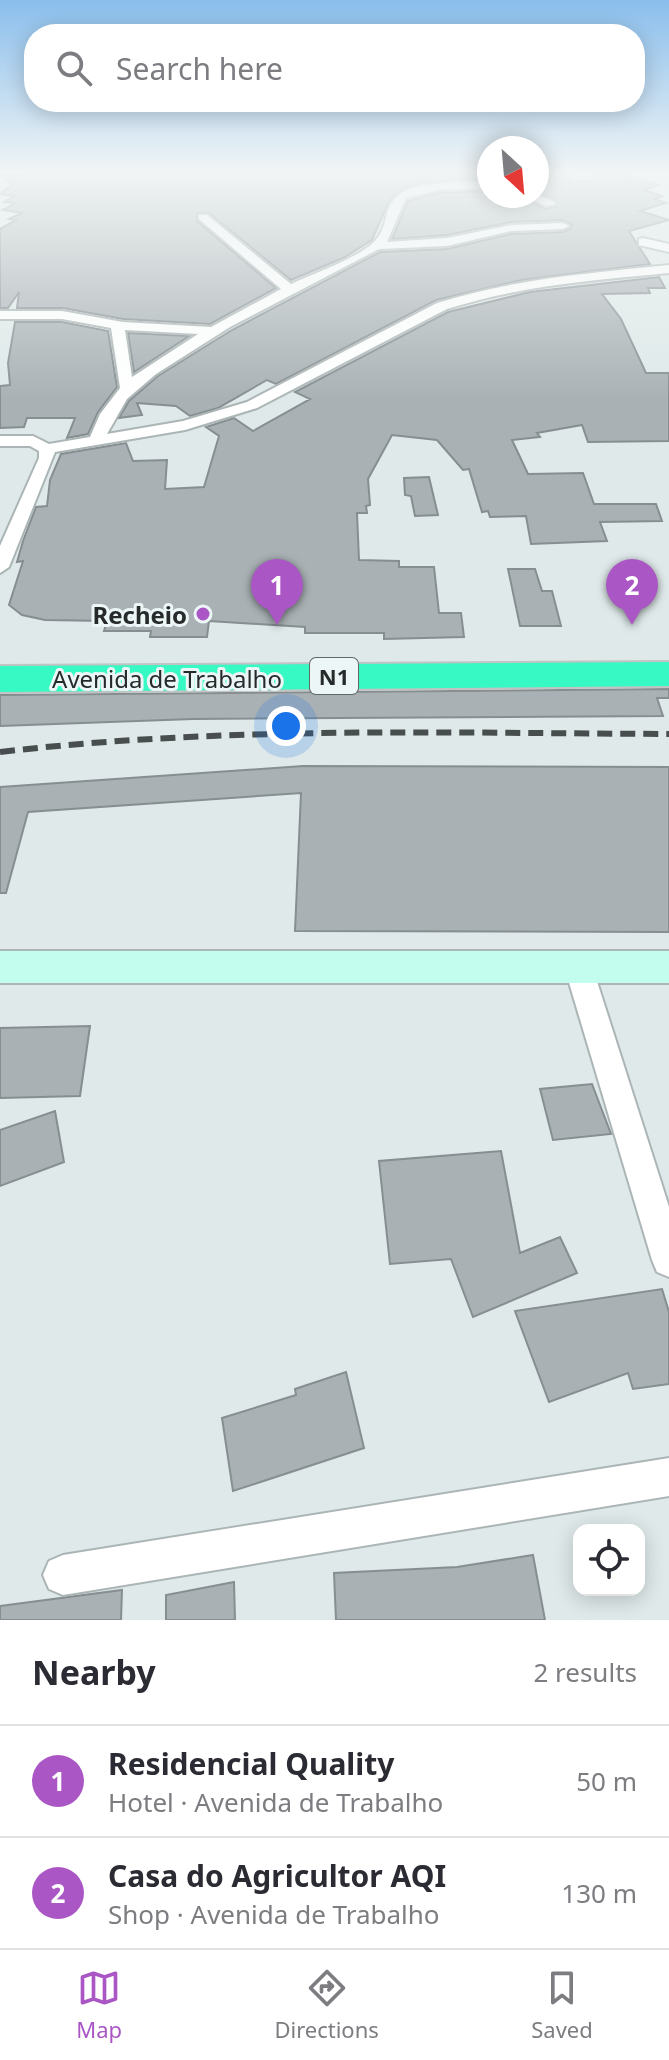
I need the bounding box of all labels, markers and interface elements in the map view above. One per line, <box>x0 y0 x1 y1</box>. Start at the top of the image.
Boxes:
search box <box>24 24 645 112</box>
icon: search <box>52 46 96 90</box>
text: Search here <box>116 48 283 89</box>
north arrow <box>477 136 549 208</box>
pin: 1 <box>251 559 303 625</box>
pin: 2 <box>606 559 658 625</box>
place label: Recheio <box>92 598 187 631</box>
marker: Recheio <box>194 605 212 623</box>
road number: N1 <box>310 658 358 694</box>
street label: Avenida de Trabalho <box>52 662 282 695</box>
your location <box>266 706 306 746</box>
map controls <box>573 1524 645 1596</box>
button: locate <box>573 1524 645 1596</box>
text: Nearby <box>32 1649 156 1695</box>
text: 2 results <box>533 1654 637 1690</box>
text: Residencial Quality <box>108 1743 394 1784</box>
text: 1 <box>51 1763 65 1799</box>
text: 50 m <box>576 1763 637 1799</box>
text: Hotel · Avenida de Trabalho <box>108 1784 443 1820</box>
text: Casa do Agricultor AQI <box>108 1855 446 1896</box>
text: 2 <box>51 1875 65 1911</box>
text: 130 m <box>561 1875 637 1911</box>
text: Shop · Avenida de Trabalho <box>108 1896 440 1932</box>
tab: Map <box>76 1966 122 2044</box>
tab: Directions <box>274 1966 379 2044</box>
tab: Saved <box>531 1966 593 2044</box>

